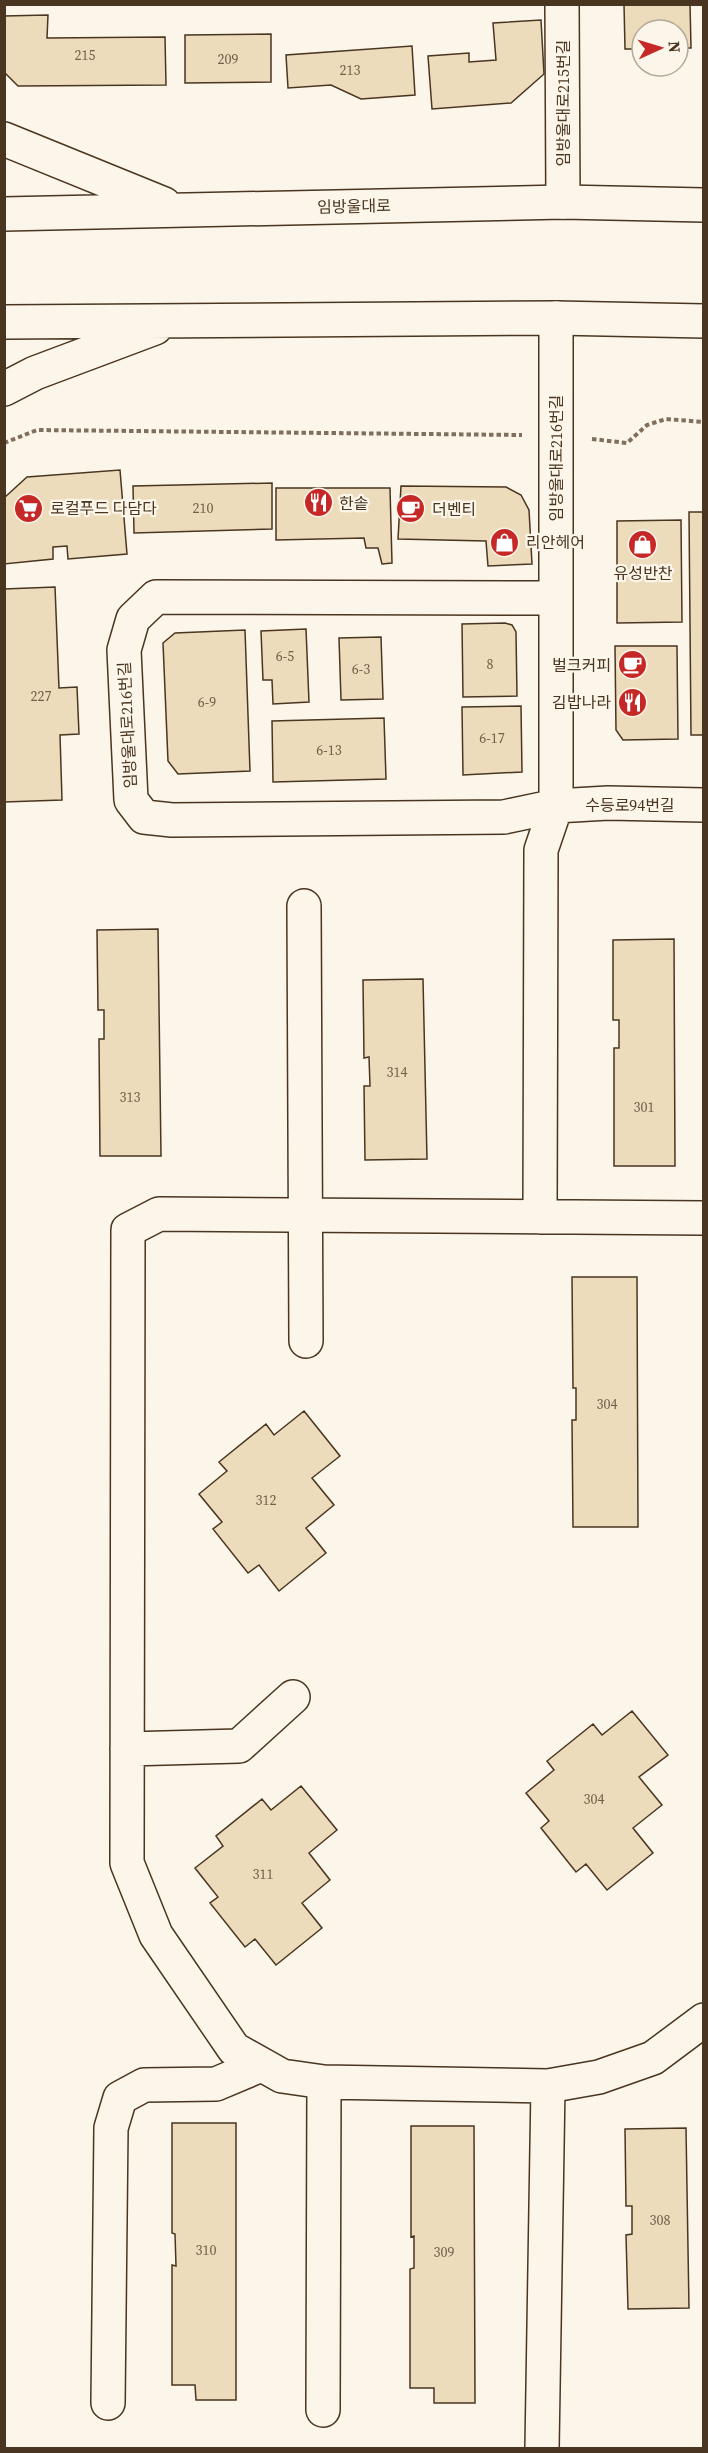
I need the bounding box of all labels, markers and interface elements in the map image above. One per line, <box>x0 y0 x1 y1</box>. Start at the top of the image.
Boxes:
north arrow <box>630 18 690 78</box>
street label: 임방울대로215번길 <box>552 39 574 167</box>
text: N <box>664 40 686 54</box>
house number: 215 <box>75 45 96 65</box>
house number: 209 <box>218 49 239 69</box>
house number: 213 <box>340 60 361 80</box>
street label: 임방울대로 <box>317 194 391 218</box>
street label: 임방울대로216번길 <box>545 394 567 522</box>
restaurant icon: 한솥 <box>302 487 334 519</box>
supermarket icon: 로컬푸드 다담다 <box>13 492 45 524</box>
place label: 한솥 <box>339 492 368 514</box>
cafe icon: 더벤티 <box>395 493 427 525</box>
place label: 로컬푸드 다담다 <box>50 497 157 519</box>
house number: 210 <box>193 498 214 518</box>
place label: 더벤티 <box>432 498 476 520</box>
shop icon: 리안헤어 <box>489 526 521 558</box>
shop icon: 유성반찬 <box>627 529 659 561</box>
place label: 리안헤어 <box>526 531 585 553</box>
place label: 유성반찬 <box>614 562 673 584</box>
house number: 6-5 <box>276 646 294 666</box>
cafe icon: 벌크커피 <box>616 649 648 681</box>
house number: 8 <box>487 654 494 674</box>
place label: 벌크커피 <box>552 654 611 676</box>
house number: 6-3 <box>352 659 370 679</box>
street label: 임방울대로216번길 <box>113 661 141 789</box>
house number: 227 <box>31 686 52 706</box>
restaurant icon: 김밥나라 <box>616 686 648 718</box>
place label: 김밥나라 <box>552 691 611 713</box>
house number: 6-9 <box>198 692 216 712</box>
house number: 6-17 <box>479 728 505 748</box>
house number: 6-13 <box>316 740 342 760</box>
street label: 수등로94번길 <box>585 794 675 816</box>
house number: 314 <box>387 1062 408 1082</box>
house number: 313 <box>120 1087 141 1107</box>
house number: 301 <box>634 1097 655 1117</box>
house number: 304 <box>597 1394 618 1414</box>
house number: 312 <box>256 1490 277 1510</box>
house number: 304 <box>584 1789 605 1809</box>
house number: 311 <box>253 1864 274 1884</box>
house number: 308 <box>650 2210 671 2230</box>
house number: 310 <box>196 2240 217 2260</box>
house number: 309 <box>434 2242 455 2262</box>

